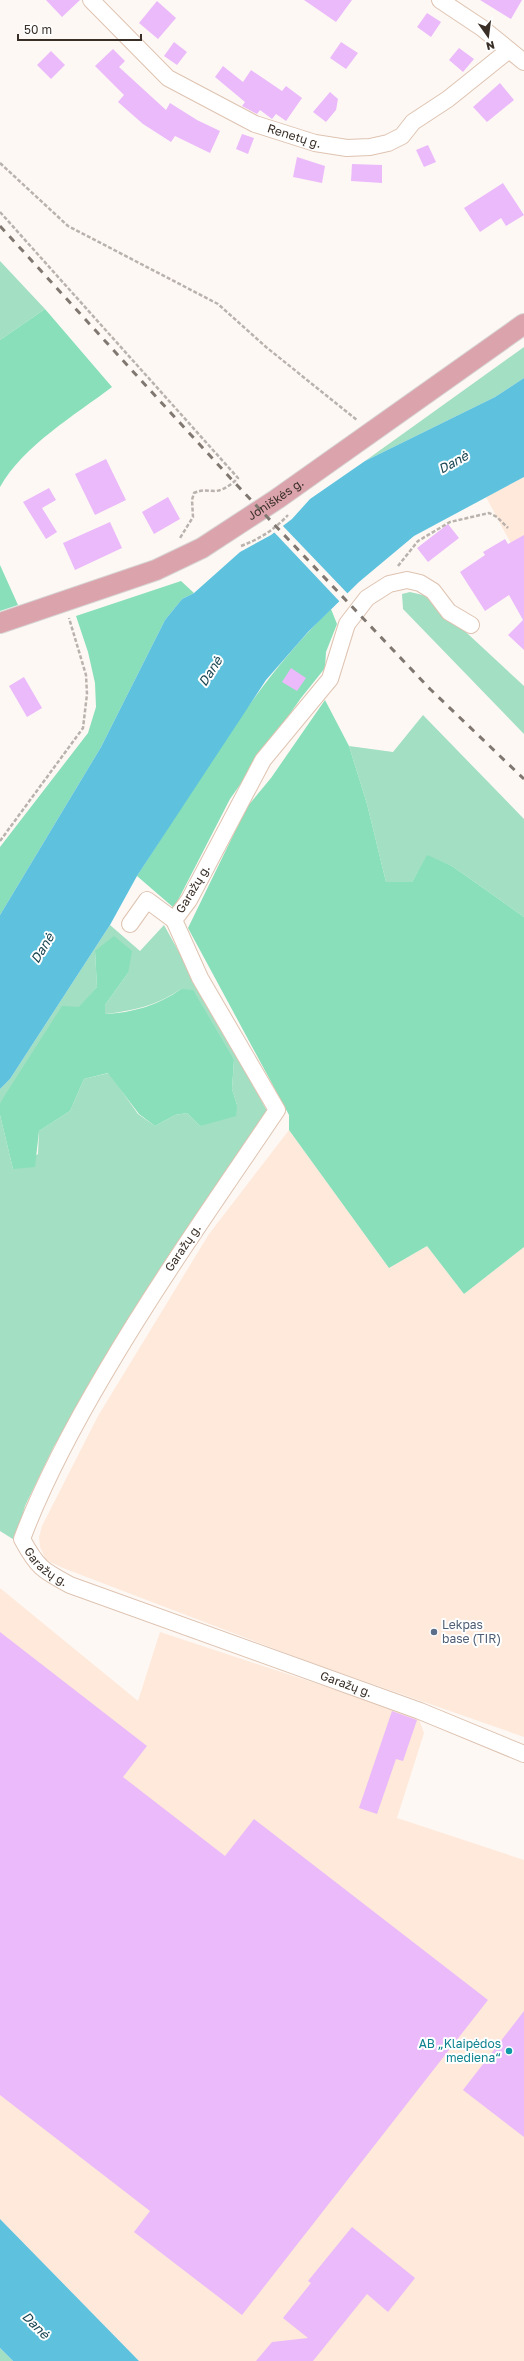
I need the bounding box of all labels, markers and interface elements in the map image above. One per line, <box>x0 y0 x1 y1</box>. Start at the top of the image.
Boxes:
scale bar <box>18 16 141 42</box>
north arrow <box>468 16 508 56</box>
text: 50 m <box>24 22 52 37</box>
text: N <box>485 39 496 54</box>
street label: Renetų g. <box>266 120 322 151</box>
water label: Danė <box>435 447 472 477</box>
street label: Joniškės g. <box>244 475 306 523</box>
water label: Danė <box>195 652 226 689</box>
street label: Garažų g. <box>172 862 213 916</box>
water label: Danė <box>27 929 58 966</box>
street label: Garažų g. <box>161 1221 204 1274</box>
street label: Garažų g. <box>21 1544 70 1589</box>
place label: Lekpas base (TIR) <box>442 1617 501 1646</box>
marker: Lekpas base (TIR) <box>429 1627 439 1637</box>
street label: Garažų g. <box>318 1668 374 1700</box>
place label: AB „Klaipėdos mediena“ <box>419 2036 501 2065</box>
marker: AB „Klaipėdos mediena“ <box>504 2046 514 2056</box>
water label: Danė <box>19 2308 54 2343</box>

